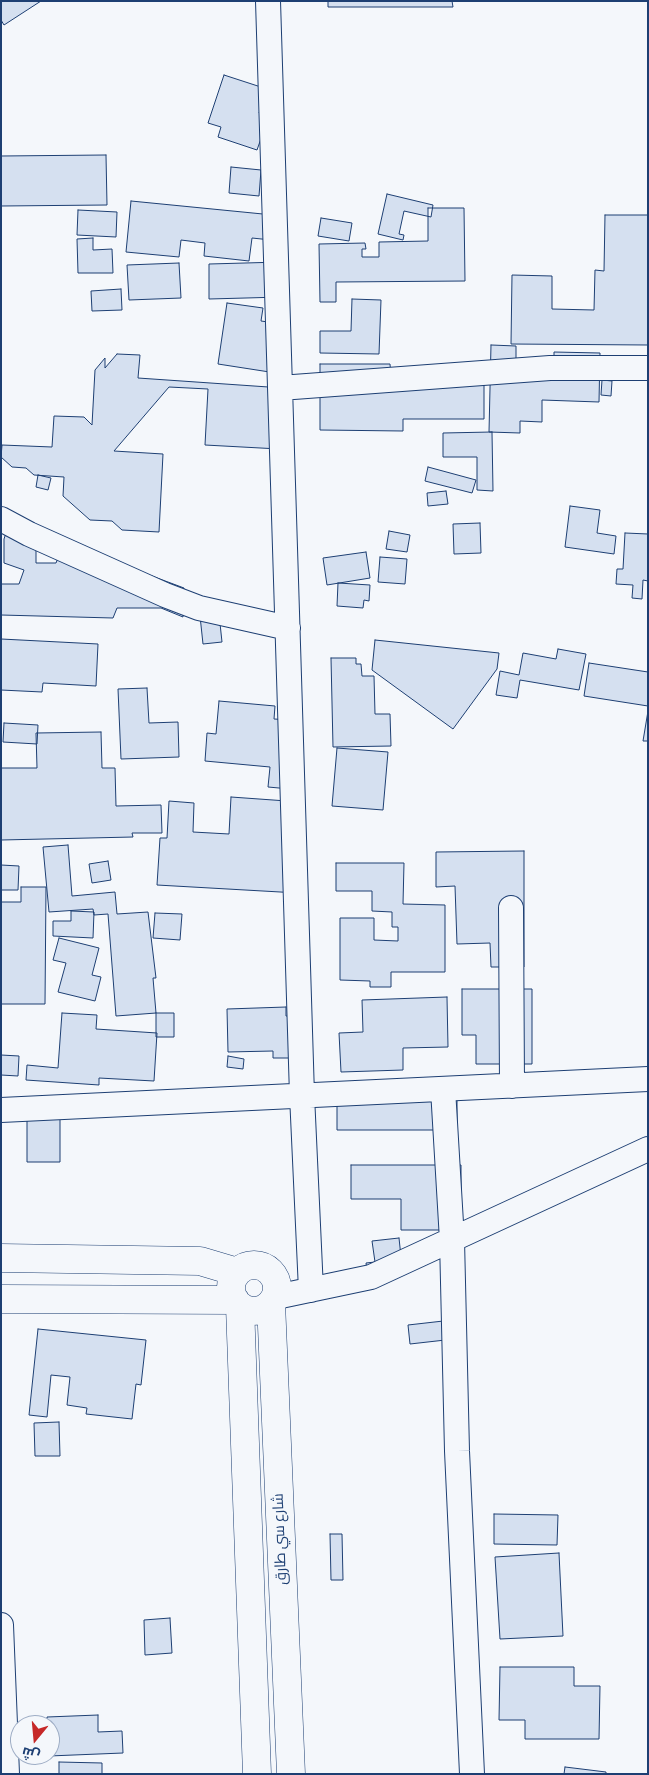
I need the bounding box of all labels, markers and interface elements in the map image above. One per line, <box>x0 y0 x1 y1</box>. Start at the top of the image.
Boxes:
street label: شارع سي طارق <box>270 1493 292 1585</box>
north arrow <box>10 1715 60 1765</box>
text: ش <box>19 1741 42 1766</box>

